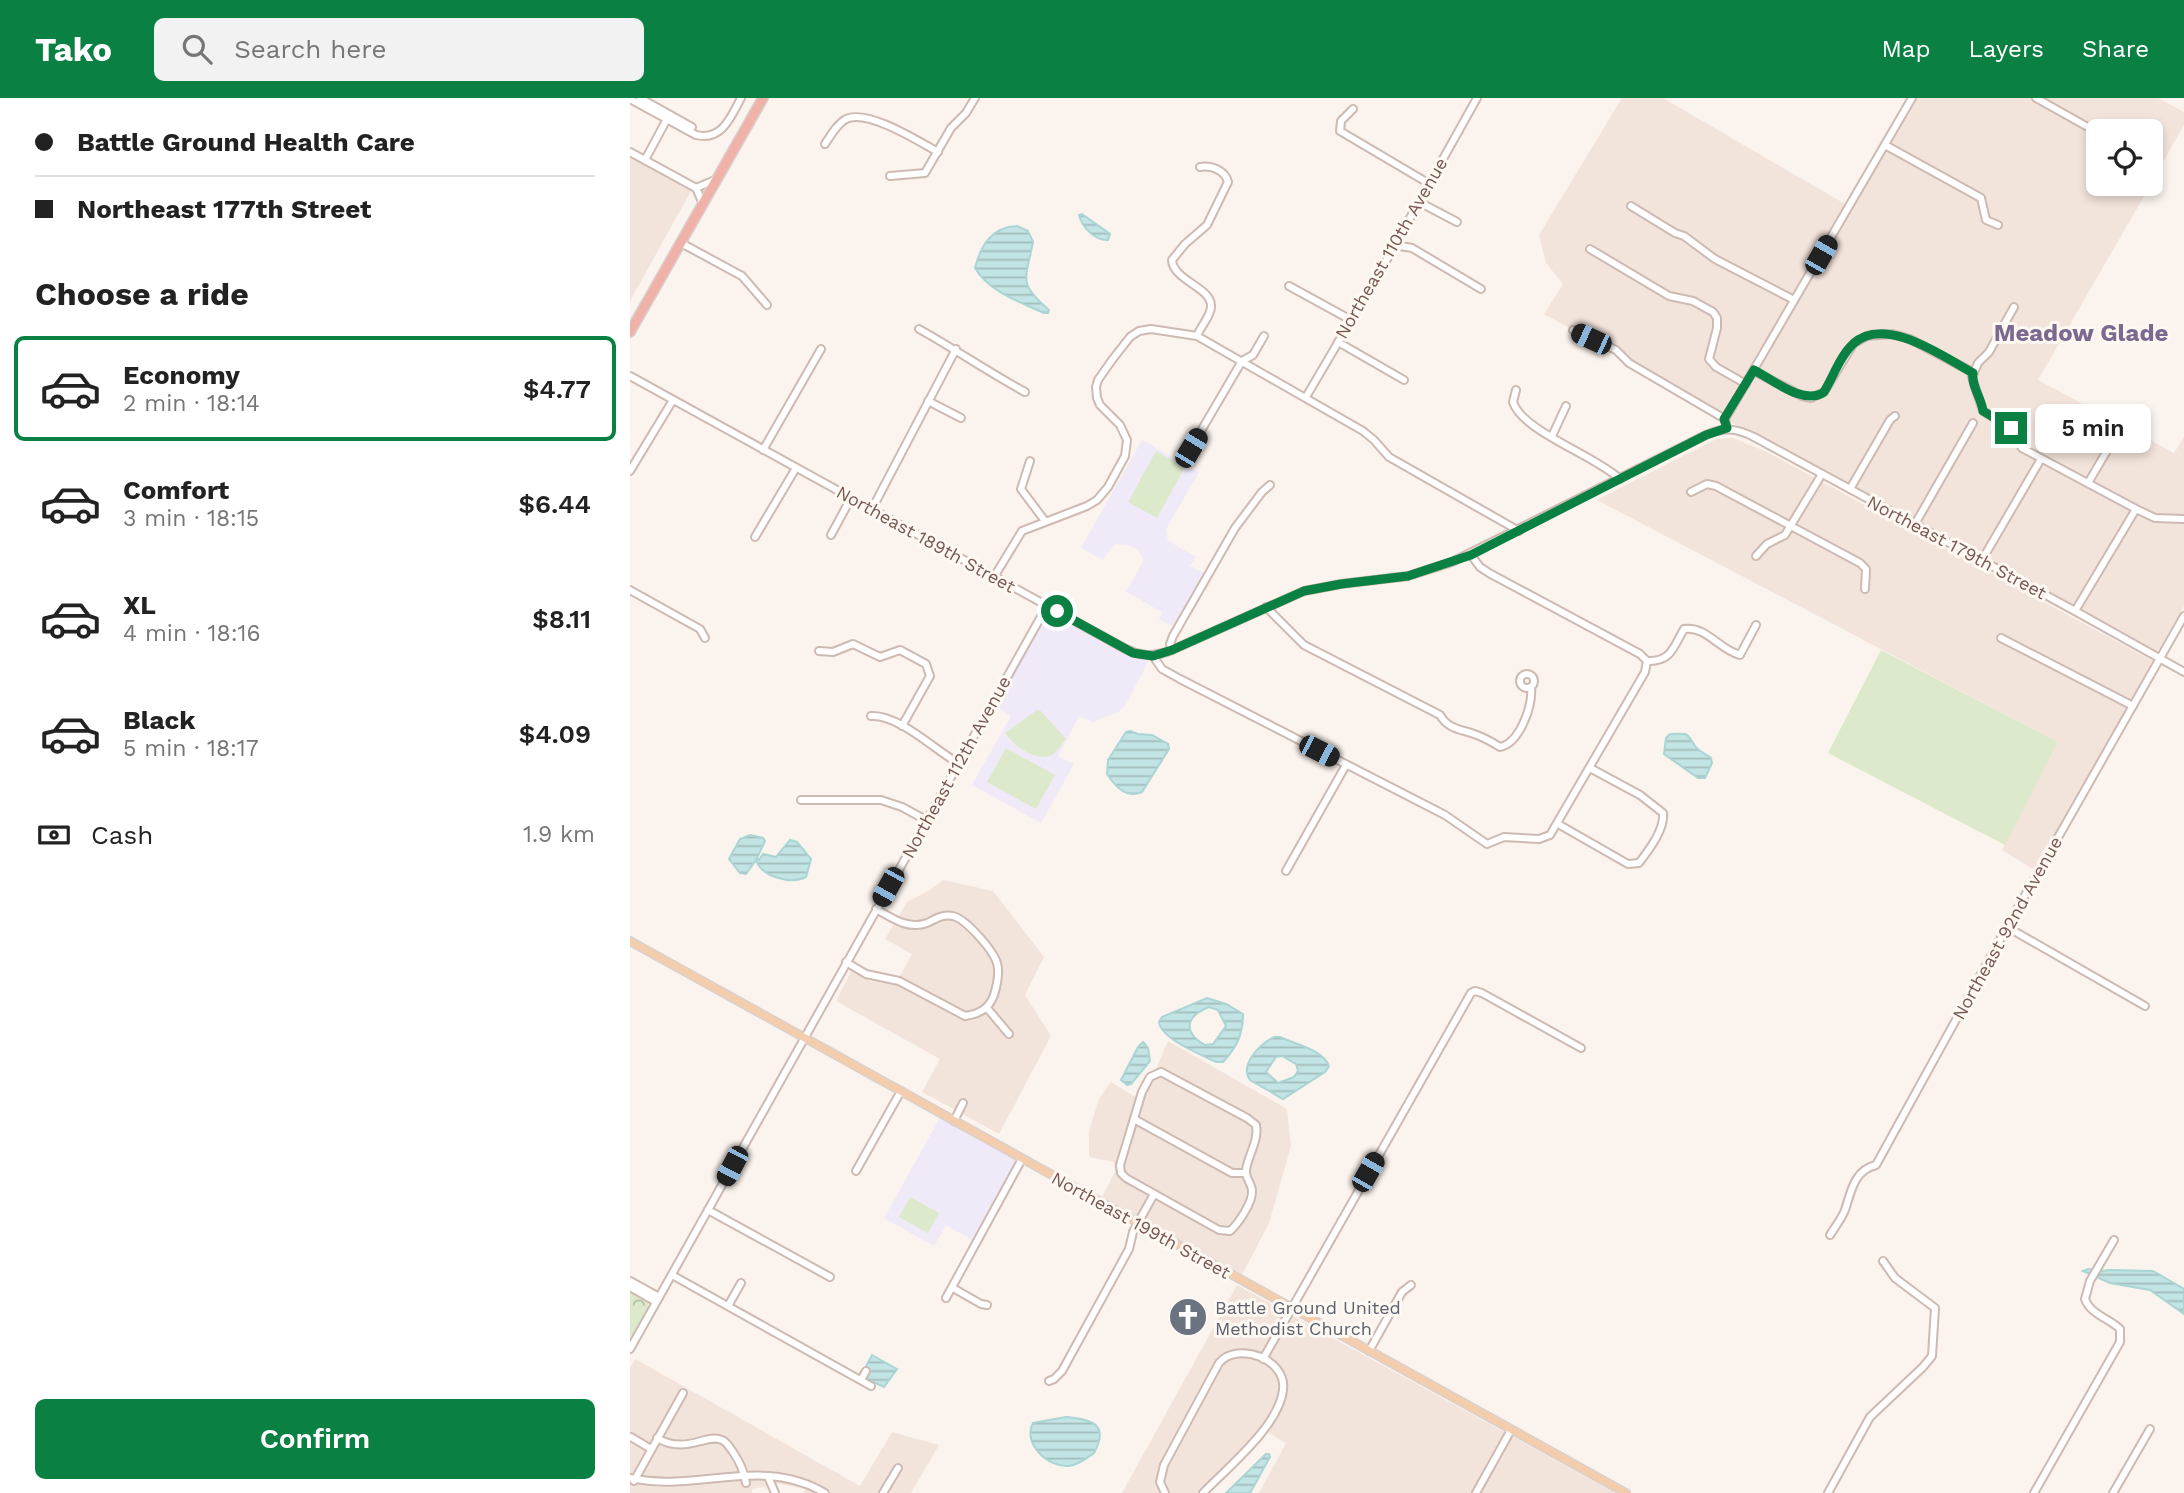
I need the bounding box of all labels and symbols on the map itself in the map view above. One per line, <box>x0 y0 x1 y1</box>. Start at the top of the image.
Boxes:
street label: Northeast 110th Avenue <box>1330 154 1452 342</box>
car <box>1802 232 1841 278</box>
district label: Meadow Glade <box>1994 319 2168 347</box>
car <box>1568 321 1615 357</box>
callout: 5 min <box>2036 404 2151 452</box>
route end <box>1995 412 2027 444</box>
car <box>1172 425 1211 471</box>
street label: Northeast 189th Street <box>833 481 1019 597</box>
street label: Northeast 179th Street <box>1864 491 2051 603</box>
route start <box>1041 595 1073 627</box>
street label: Northeast 112th Avenue <box>897 672 1015 862</box>
car <box>1296 732 1343 770</box>
street label: Northeast 92nd Avenue <box>1948 833 2066 1023</box>
car <box>869 864 908 910</box>
car <box>713 1143 752 1189</box>
car <box>1349 1149 1388 1195</box>
street label: Northeast 199th Street <box>1048 1167 1234 1283</box>
church icon: Battle Ground United Methodist Church <box>1167 1296 1209 1338</box>
place label: Battle Ground United Methodist Church <box>1215 1297 1401 1339</box>

